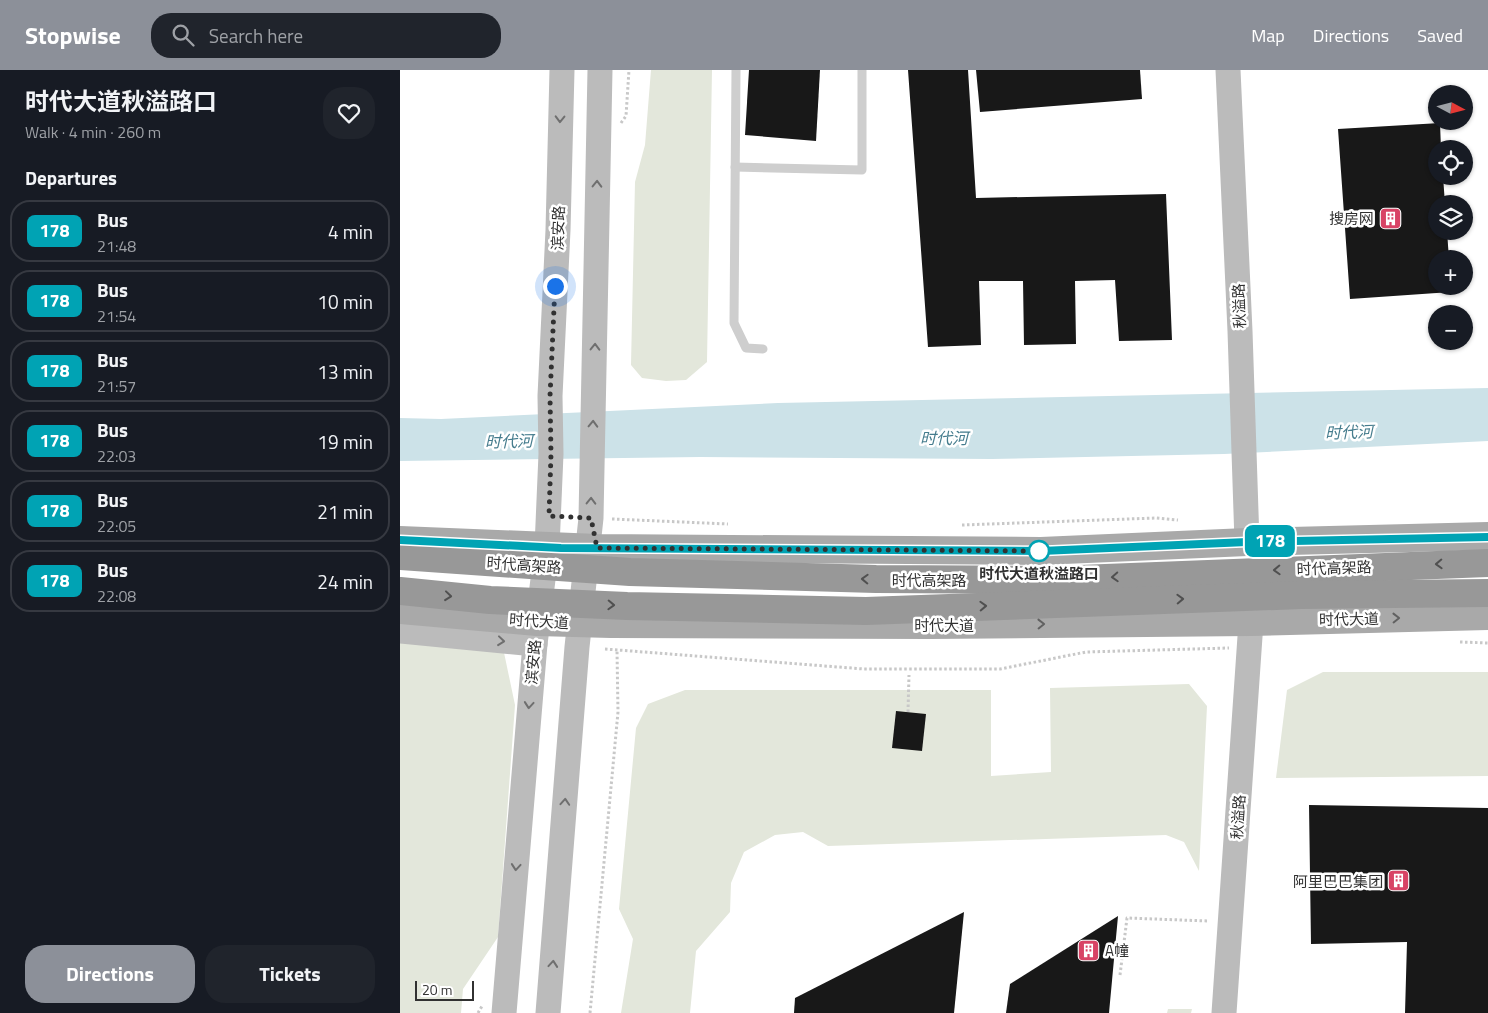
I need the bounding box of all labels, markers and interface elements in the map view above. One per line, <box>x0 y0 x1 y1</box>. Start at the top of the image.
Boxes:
search box <box>151 13 501 58</box>
text: Stopwise <box>25 17 121 53</box>
icon: search <box>169 21 197 49</box>
text: Search here <box>209 21 303 50</box>
text: Map <box>1251 22 1285 49</box>
text: Directions <box>1313 22 1389 49</box>
text: Saved <box>1417 22 1463 49</box>
text: 时代大道秋溢路口 <box>25 83 217 119</box>
north arrow <box>1428 85 1472 130</box>
map controls <box>1428 85 1473 350</box>
button: heart <box>323 87 375 139</box>
one-way arrow <box>555 115 566 123</box>
text: Walk · 4 min · 260 m <box>25 120 161 144</box>
button: locate <box>1428 140 1473 185</box>
text: Departures <box>25 163 117 192</box>
one-way arrow <box>592 180 602 188</box>
button: layers <box>1428 195 1473 240</box>
text: Bus <box>97 205 128 234</box>
street label: 滨安路 <box>546 205 570 251</box>
building icon: 搜房网 <box>1378 206 1402 230</box>
place label: 搜房网 <box>1329 207 1374 230</box>
text: 178 <box>39 217 70 244</box>
text: 4 min <box>328 217 373 246</box>
text: 21:48 <box>97 234 136 258</box>
button: + <box>1428 250 1473 295</box>
your location <box>543 274 568 299</box>
text: Bus <box>97 275 128 304</box>
street label: 秋溢路 <box>1227 283 1251 329</box>
text: 178 <box>39 287 70 314</box>
text: 10 min <box>317 287 373 316</box>
text: 21:54 <box>97 304 136 328</box>
button: − <box>1428 305 1473 350</box>
one-way arrow <box>589 342 600 350</box>
text: Bus <box>97 345 128 374</box>
text: 178 <box>39 357 70 384</box>
text: 13 min <box>317 357 373 386</box>
text: 21:57 <box>97 374 136 398</box>
text: Bus <box>97 415 128 444</box>
water label: 时代河 <box>1325 419 1376 445</box>
one-way arrow <box>588 420 598 428</box>
water label: 时代河 <box>920 426 971 450</box>
text: 178 <box>39 427 70 454</box>
text: 19 min <box>317 427 373 456</box>
water label: 时代河 <box>485 429 536 453</box>
text: 22:03 <box>97 444 136 468</box>
text: Bus <box>97 485 128 514</box>
one-way arrow <box>586 496 596 504</box>
text: 178 <box>39 497 70 524</box>
text: 21 min <box>317 497 373 526</box>
text: 22:05 <box>97 514 136 538</box>
line badge: 178 <box>1241 525 1299 557</box>
text: 178 <box>1255 527 1285 554</box>
marker: 时代大道秋溢路口 <box>1028 540 1050 562</box>
street label: 时代高架路 <box>486 551 562 579</box>
text: Bus <box>97 555 128 584</box>
street label: 时代高架路 <box>1296 555 1372 581</box>
one-way arrow <box>1435 559 1443 570</box>
place label: 时代大道秋溢路口 <box>979 562 1099 585</box>
one-way arrow <box>1273 565 1280 575</box>
text: 178 <box>39 567 70 594</box>
text: 24 min <box>317 567 373 596</box>
street label: 时代高架路 <box>891 569 967 592</box>
one-way arrow <box>1110 572 1118 583</box>
one-way arrow <box>860 574 868 584</box>
text: 22:08 <box>97 584 136 608</box>
one-way arrow <box>445 590 453 601</box>
one-way arrow <box>1177 594 1185 604</box>
one-way arrow <box>607 600 615 610</box>
one-way arrow <box>979 601 987 612</box>
street label: 时代大道 <box>508 607 570 635</box>
street label: 时代大道 <box>1319 607 1379 631</box>
one-way arrow <box>1392 613 1400 623</box>
street label: 时代大道 <box>914 614 974 637</box>
one-way arrow <box>1038 619 1045 629</box>
one-way arrow <box>497 635 505 646</box>
street label: 滨安路 <box>520 639 546 685</box>
one-way arrow <box>524 701 535 709</box>
street label: 秋溢路 <box>1225 794 1251 840</box>
one-way arrow <box>560 798 571 806</box>
one-way arrow <box>510 863 521 871</box>
building icon: 阿里巴巴集团 <box>1387 869 1411 893</box>
place label: 阿里巴巴集团 <box>1293 870 1383 893</box>
building icon: A幢 <box>1077 938 1101 962</box>
place label: A幢 <box>1105 939 1129 962</box>
button: Directions <box>25 945 195 1003</box>
button: Tickets <box>205 945 375 1003</box>
one-way arrow <box>547 960 558 968</box>
scale bar <box>415 978 474 1001</box>
text: 20 m <box>422 979 452 1000</box>

